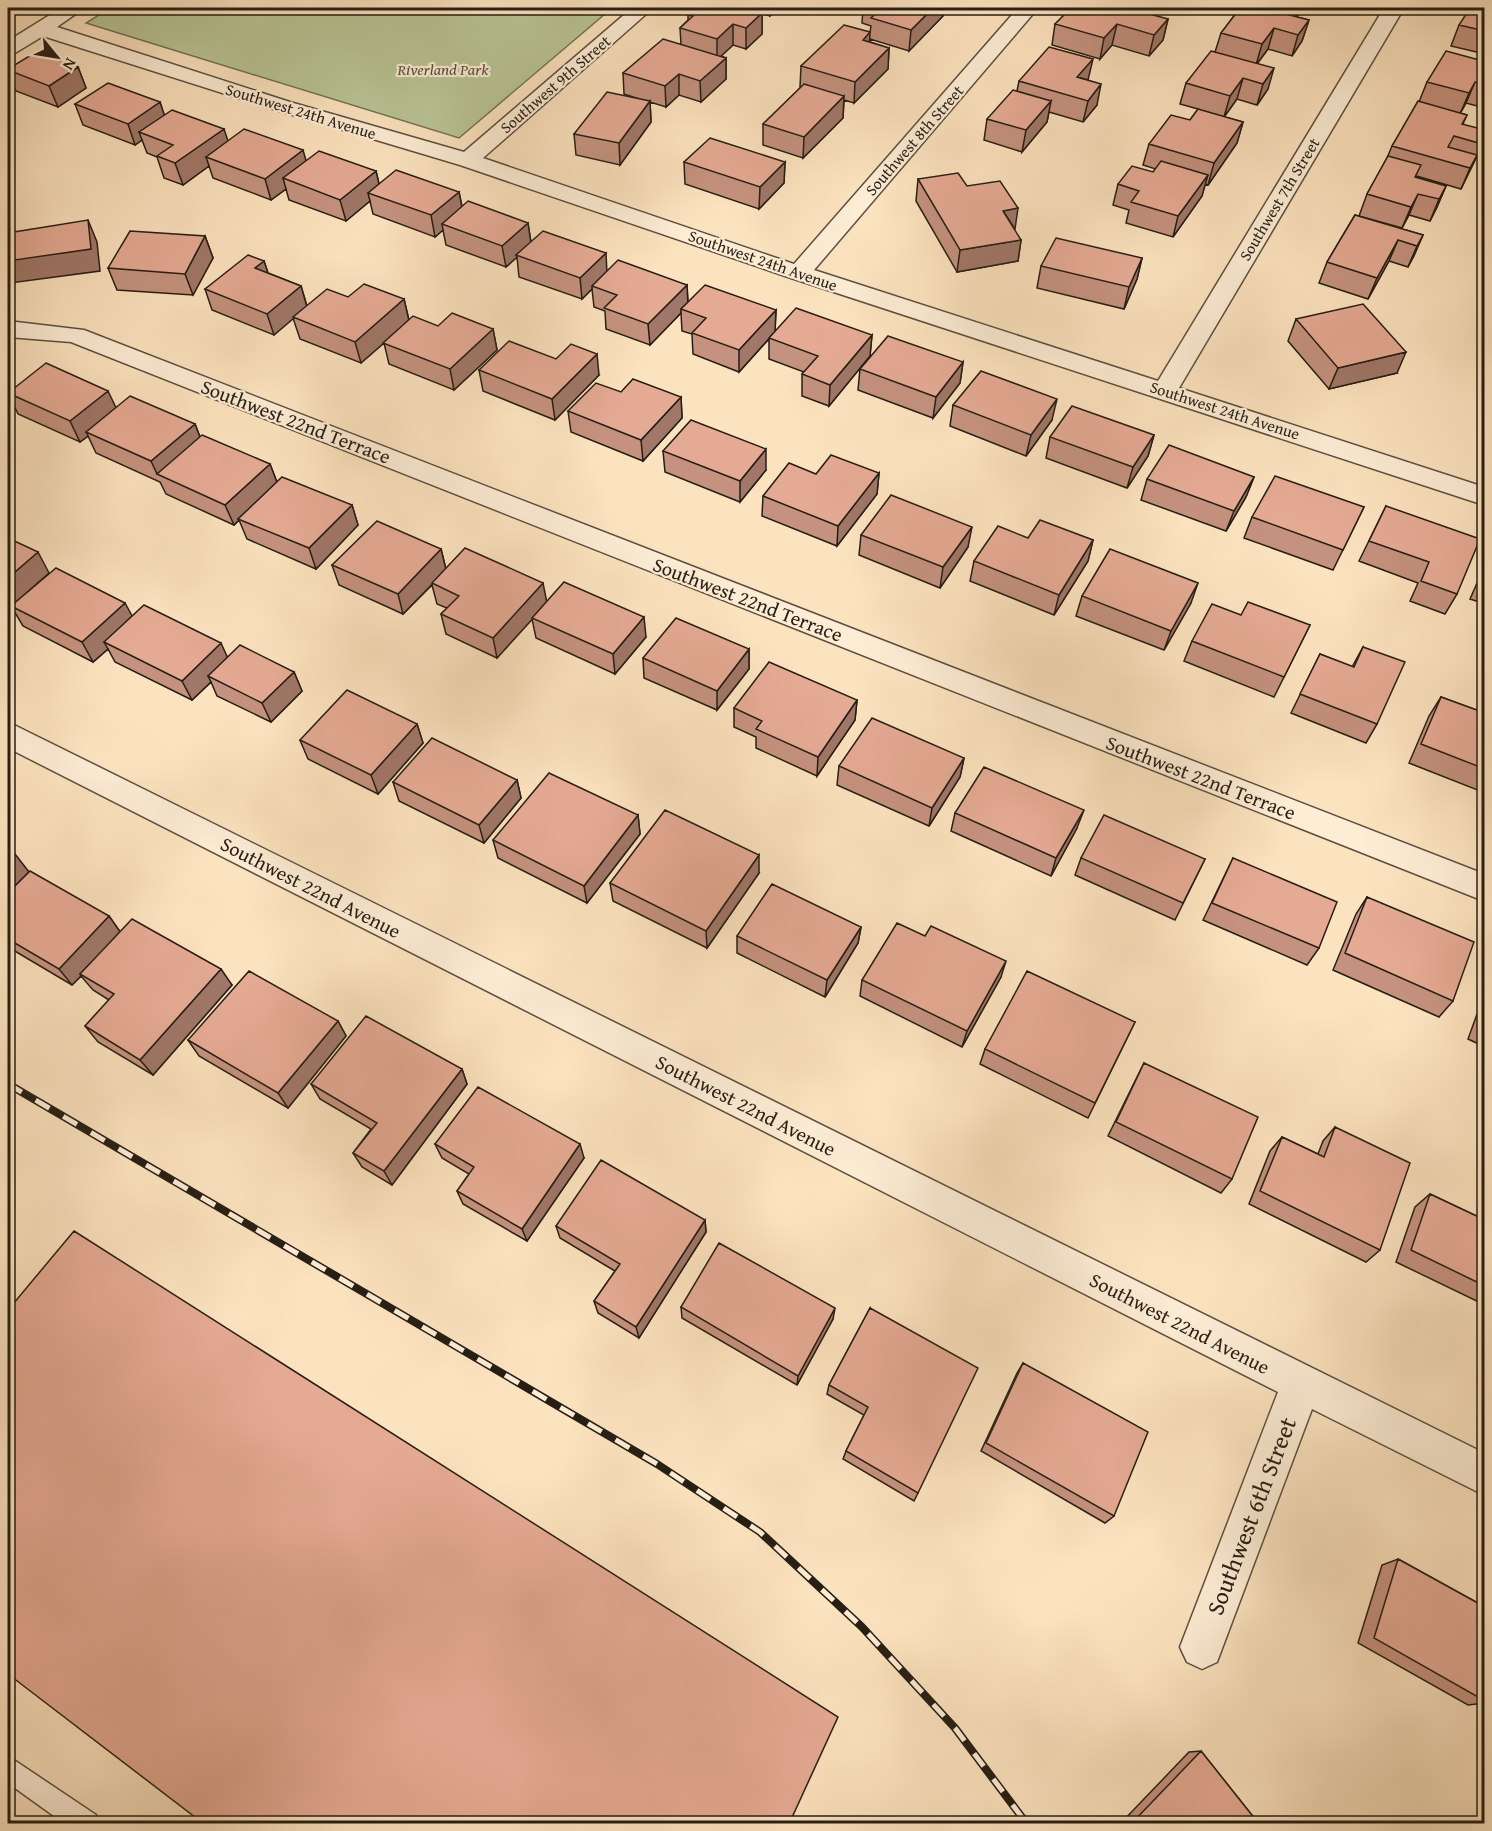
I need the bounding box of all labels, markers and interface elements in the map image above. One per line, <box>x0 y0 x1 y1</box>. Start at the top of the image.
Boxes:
north arrow <box>27 27 87 87</box>
street label: Southwest 9th Street <box>494 29 616 139</box>
text: N <box>57 54 83 75</box>
park label: Riverland Park <box>397 57 489 81</box>
street label: Southwest 24th Avenue <box>223 77 379 145</box>
street label: Southwest 8th Street <box>859 79 969 201</box>
street label: Southwest 7th Street <box>1233 133 1325 265</box>
street label: Southwest 24th Avenue <box>685 223 841 297</box>
street label: Southwest 22nd Terrace <box>197 371 395 471</box>
street label: Southwest 24th Avenue <box>1147 374 1303 446</box>
street label: Southwest 22nd Terrace <box>649 549 847 649</box>
street label: Southwest 22nd Terrace <box>1102 727 1300 827</box>
street label: Southwest 22nd Avenue <box>216 829 406 945</box>
street label: Southwest 22nd Avenue <box>651 1047 841 1163</box>
street label: Southwest 22nd Avenue <box>1085 1265 1275 1381</box>
street label: Southwest 6th Street <box>1197 1411 1305 1620</box>

